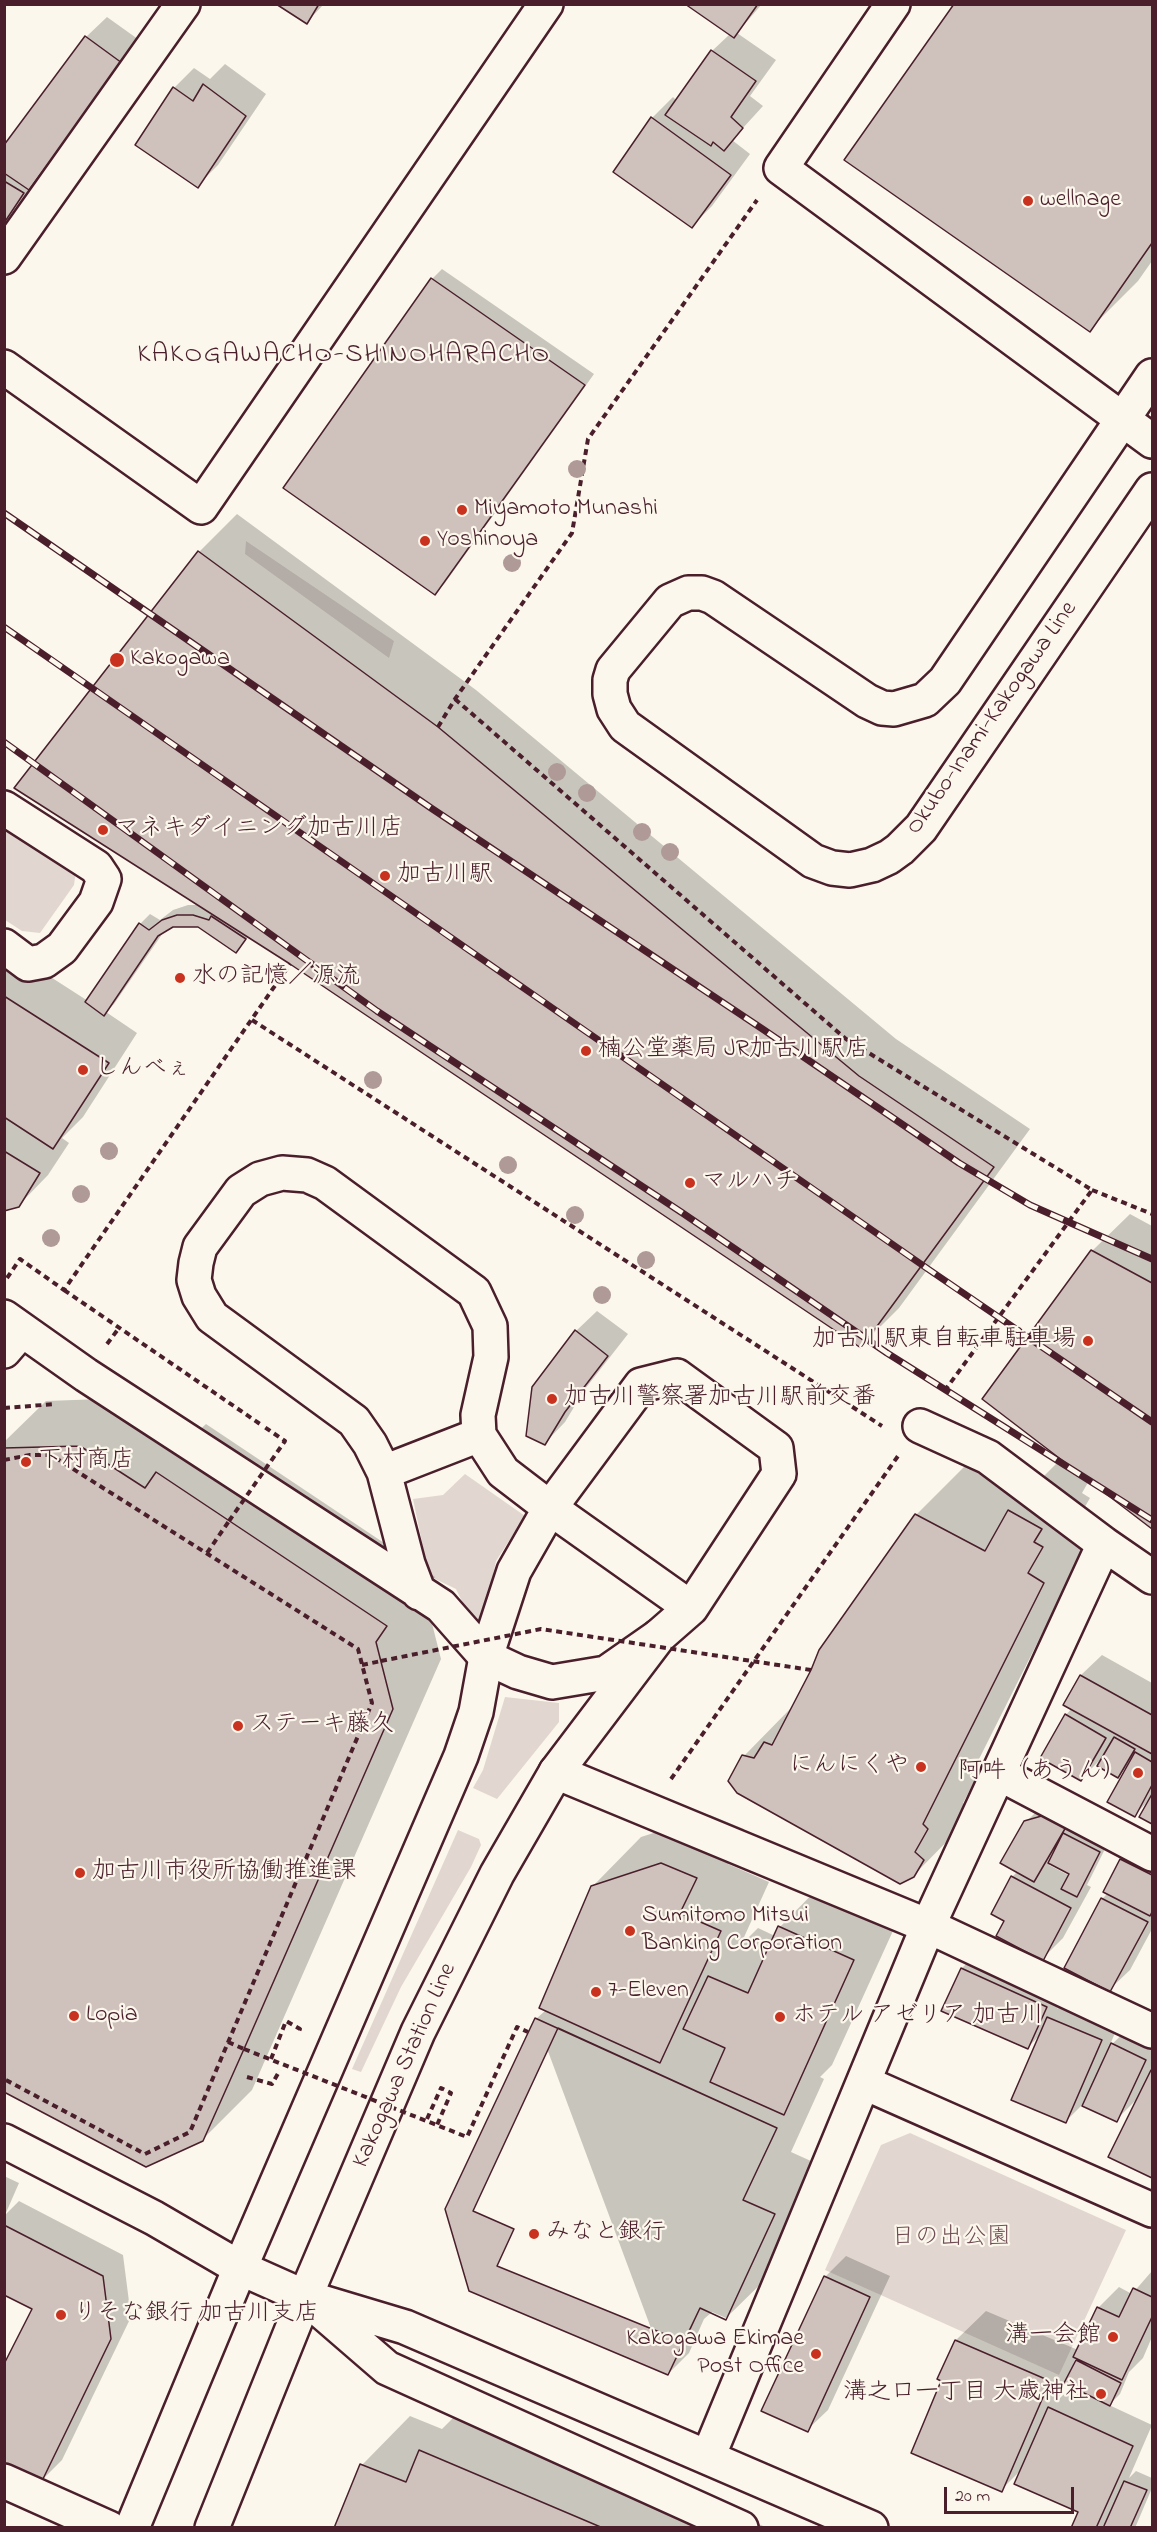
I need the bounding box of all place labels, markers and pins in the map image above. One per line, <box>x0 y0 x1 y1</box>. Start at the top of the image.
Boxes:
place label: wellnage <box>1040 187 1121 215</box>
marker: wellnage <box>1021 194 1035 208</box>
place label: Miyamoto Munashi <box>474 496 658 524</box>
marker: Miyamoto Munashi <box>455 503 469 517</box>
place label: Yoshinoya <box>437 527 538 555</box>
marker: Yoshinoya <box>418 534 432 548</box>
place label: Kakogawa <box>130 646 230 674</box>
marker: Kakogawa <box>108 651 126 669</box>
place label: マネキダイニング加古川店 <box>115 816 403 844</box>
marker: マネキダイニング加古川店 <box>96 823 110 837</box>
place label: 加古川駅 <box>397 862 493 890</box>
marker: 加古川駅 <box>378 869 392 883</box>
place label: 水の記憶／源流 <box>192 964 360 992</box>
marker: 水の記憶／源流 <box>173 971 187 985</box>
place label: 楠公堂薬局 JR加古川駅店 <box>598 1037 869 1065</box>
marker: 楠公堂薬局 JR加古川駅店 <box>579 1044 593 1058</box>
place label: しんべぇ <box>95 1056 191 1084</box>
marker: しんべぇ <box>76 1063 90 1077</box>
place label: マルハチ <box>702 1169 798 1197</box>
marker: マルハチ <box>683 1176 697 1190</box>
place label: 加古川駅東自転車駐車場 <box>812 1327 1076 1355</box>
marker: 加古川駅東自転車駐車場 <box>1081 1334 1095 1348</box>
place label: 加古川警察署加古川駅前交番 <box>564 1385 876 1413</box>
marker: 加古川警察署加古川駅前交番 <box>545 1392 559 1406</box>
place label: 下村商店 <box>38 1448 134 1476</box>
marker: 下村商店 <box>19 1455 33 1469</box>
place label: ステーキ藤久 <box>250 1712 394 1740</box>
marker: ステーキ藤久 <box>231 1719 245 1733</box>
place label: にんにくや <box>789 1753 909 1781</box>
place label: 阿吽（あうん） <box>958 1759 1126 1787</box>
marker: にんにくや <box>914 1760 928 1774</box>
marker: 阿吽（あうん） <box>1131 1766 1145 1780</box>
place label: 加古川市役所協働推進課 <box>92 1859 356 1887</box>
marker: 加古川市役所協働推進課 <box>73 1866 87 1880</box>
place label: Sumitomo Mitsui Banking Corporation <box>642 1903 842 1959</box>
marker: Sumitomo Mitsui Banking Corporation <box>623 1924 637 1938</box>
place label: 7-Eleven <box>608 1978 689 2006</box>
marker: 7-Eleven <box>589 1985 603 1999</box>
place label: Lopia <box>86 2002 138 2030</box>
place label: ホテル アゼリア 加古川 <box>792 2003 1044 2031</box>
marker: Lopia <box>67 2009 81 2023</box>
marker: ホテル アゼリア 加古川 <box>773 2010 787 2024</box>
place label: みなと銀行 <box>546 2220 666 2248</box>
marker: みなと銀行 <box>527 2227 541 2241</box>
place label: りそな銀行 加古川支店 <box>73 2301 319 2329</box>
marker: りそな銀行 加古川支店 <box>54 2308 68 2322</box>
place label: 溝一会館 <box>1005 2323 1101 2351</box>
place label: Kakogawa Ekimae Post Office <box>626 2326 804 2382</box>
marker: 溝一会館 <box>1106 2330 1120 2344</box>
marker: Kakogawa Ekimae Post Office <box>809 2347 823 2361</box>
place label: 溝之口一丁目 大歳神社 <box>843 2380 1089 2408</box>
marker: 溝之口一丁目 大歳神社 <box>1094 2387 1108 2401</box>

